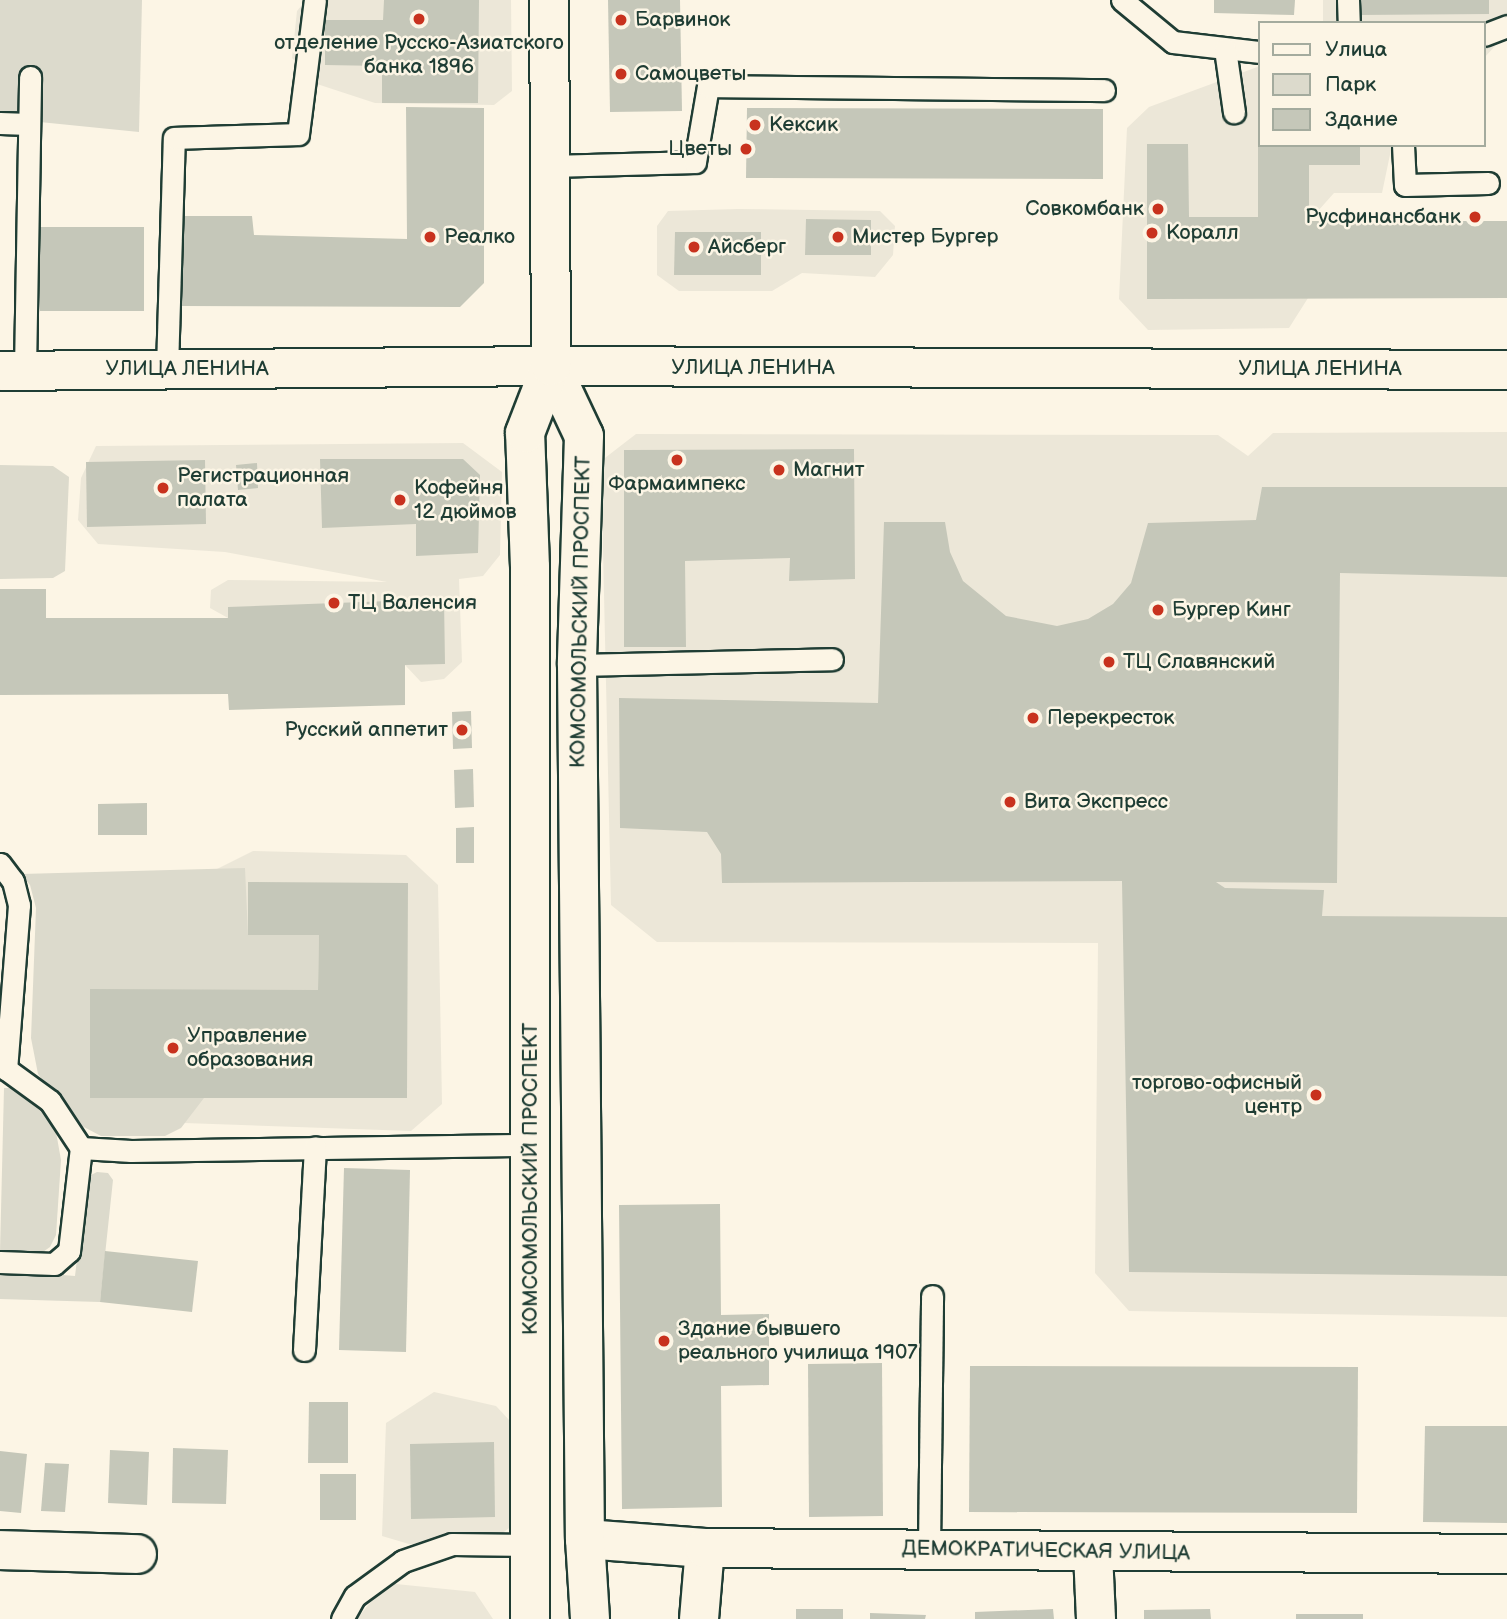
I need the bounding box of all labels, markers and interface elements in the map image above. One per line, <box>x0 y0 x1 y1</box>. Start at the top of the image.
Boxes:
place label: Барвинок <box>635 7 731 33</box>
marker: отделение Русско-Азиатского банка 1896 <box>411 11 427 27</box>
marker: Барвинок <box>613 12 629 28</box>
legend <box>1258 21 1486 147</box>
place label: отделение Русско-Азиатского банка 1896 <box>274 30 564 80</box>
text: Улица <box>1325 37 1387 62</box>
place label: Самоцветы <box>635 61 746 87</box>
marker: Самоцветы <box>613 66 629 82</box>
text: Парк <box>1325 72 1376 97</box>
text: Здание <box>1325 107 1398 132</box>
place label: Кексик <box>769 112 838 138</box>
marker: Кексик <box>747 117 763 133</box>
place label: Цветы <box>668 136 732 162</box>
marker: Цветы <box>738 141 754 157</box>
place label: Совкомбанк <box>1025 196 1144 222</box>
marker: Совкомбанк <box>1150 201 1166 217</box>
place label: Русфинансбанк <box>1305 204 1461 230</box>
marker: Русфинансбанк <box>1467 209 1483 225</box>
place label: Коралл <box>1166 220 1239 246</box>
place label: Реалко <box>444 224 515 250</box>
place label: Мистер Бургер <box>852 224 998 250</box>
marker: Коралл <box>1144 225 1160 241</box>
marker: Реалко <box>422 229 438 245</box>
marker: Мистер Бургер <box>830 229 846 245</box>
place label: Айсберг <box>708 234 786 260</box>
marker: Айсберг <box>686 239 702 255</box>
street label: УЛИЦА ЛЕНИНА <box>671 355 835 381</box>
street label: УЛИЦА ЛЕНИНА <box>105 356 269 382</box>
street label: УЛИЦА ЛЕНИНА <box>1238 356 1402 382</box>
marker: Фармаимпекс <box>669 452 685 468</box>
street label: КОМСОМОЛЬСКИЙ ПРОСПЕКТ <box>566 456 596 768</box>
place label: Магнит <box>793 457 865 483</box>
marker: Магнит <box>771 462 787 478</box>
place label: Регистрационная палата <box>177 463 349 513</box>
place label: Фармаимпекс <box>608 471 746 497</box>
place label: Кофейня 12 дюймов <box>414 475 516 525</box>
marker: Регистрационная палата <box>155 480 171 496</box>
marker: Кофейня 12 дюймов <box>392 492 408 508</box>
place label: ТЦ Валенсия <box>348 590 477 616</box>
marker: ТЦ Валенсия <box>326 595 342 611</box>
place label: Бургер Кинг <box>1172 597 1291 623</box>
marker: Бургер Кинг <box>1150 602 1166 618</box>
place label: ТЦ Славянский <box>1123 649 1275 675</box>
marker: ТЦ Славянский <box>1101 654 1117 670</box>
place label: Перекресток <box>1047 705 1174 731</box>
marker: Перекресток <box>1025 710 1041 726</box>
place label: Русский аппетит <box>284 717 448 743</box>
marker: Русский аппетит <box>454 722 470 738</box>
place label: Вита Экспресс <box>1024 789 1168 815</box>
marker: Вита Экспресс <box>1002 794 1018 810</box>
place label: Управление образования <box>187 1023 313 1073</box>
street label: КОМСОМОЛЬСКИЙ ПРОСПЕКТ <box>518 1023 544 1335</box>
marker: Управление образования <box>165 1040 181 1056</box>
place label: торгово-офисный центр <box>1132 1070 1302 1120</box>
marker: торгово-офисный центр <box>1308 1087 1324 1103</box>
place label: Здание бывшего реального училища 1907 <box>678 1316 918 1366</box>
marker: Здание бывшего реального училища 1907 <box>656 1333 672 1349</box>
street label: ДЕМОКРАТИЧЕСКАЯ УЛИЦА <box>902 1536 1190 1566</box>

